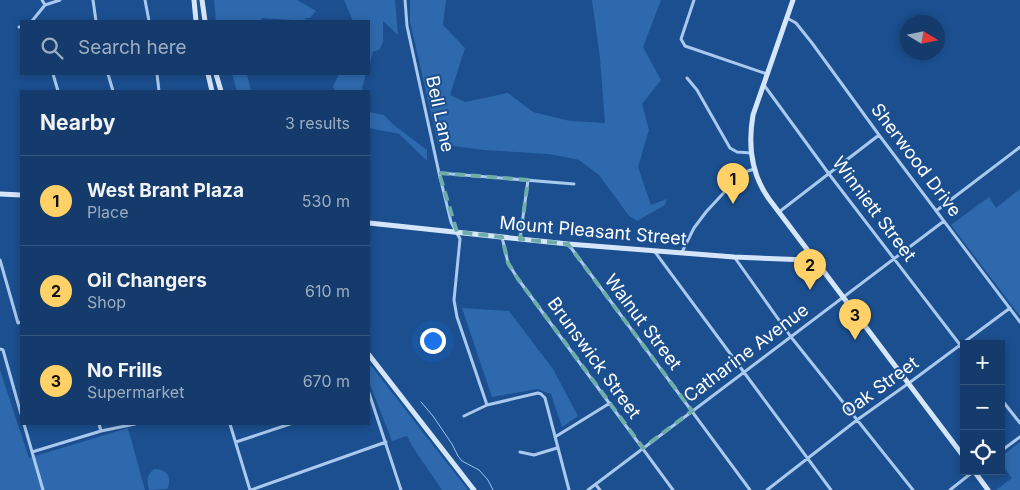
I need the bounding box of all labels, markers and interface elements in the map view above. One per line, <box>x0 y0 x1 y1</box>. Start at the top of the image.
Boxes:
north arrow <box>900 15 945 60</box>
search box <box>20 20 370 75</box>
icon: search <box>38 34 66 62</box>
text: Search here <box>78 36 187 59</box>
street label: Bell Lane <box>422 74 459 154</box>
street label: Sherwood Drive <box>867 99 966 220</box>
text: Nearby <box>40 110 115 135</box>
text: 3 results <box>285 113 350 133</box>
street label: Winniett Street <box>828 152 921 265</box>
pin: 1 <box>717 163 749 204</box>
text: West Brant Plaza <box>87 179 244 202</box>
text: 1 <box>53 191 59 211</box>
text: 530 m <box>302 191 350 211</box>
text: Place <box>87 202 129 222</box>
street label: Mount Pleasant Street <box>499 212 688 249</box>
pin: 2 <box>794 249 826 290</box>
text: Oil Changers <box>87 269 207 292</box>
street label: Walnut Street <box>601 270 686 374</box>
text: 2 <box>51 281 61 301</box>
text: 610 m <box>305 281 350 301</box>
text: Shop <box>87 292 126 312</box>
street label: Brunswick Street <box>543 293 645 422</box>
street label: Catharine Avenue <box>679 299 812 406</box>
pin: 3 <box>839 299 871 340</box>
your location <box>420 328 446 354</box>
map controls <box>960 340 1005 475</box>
button: + <box>960 340 1005 385</box>
street label: Oak Street <box>837 352 922 421</box>
text: No Frills <box>87 359 162 382</box>
text: 3 <box>51 371 61 391</box>
text: 670 m <box>303 371 350 391</box>
text: Supermarket <box>87 382 184 402</box>
button: − <box>960 385 1005 430</box>
button: locate <box>960 430 1005 475</box>

